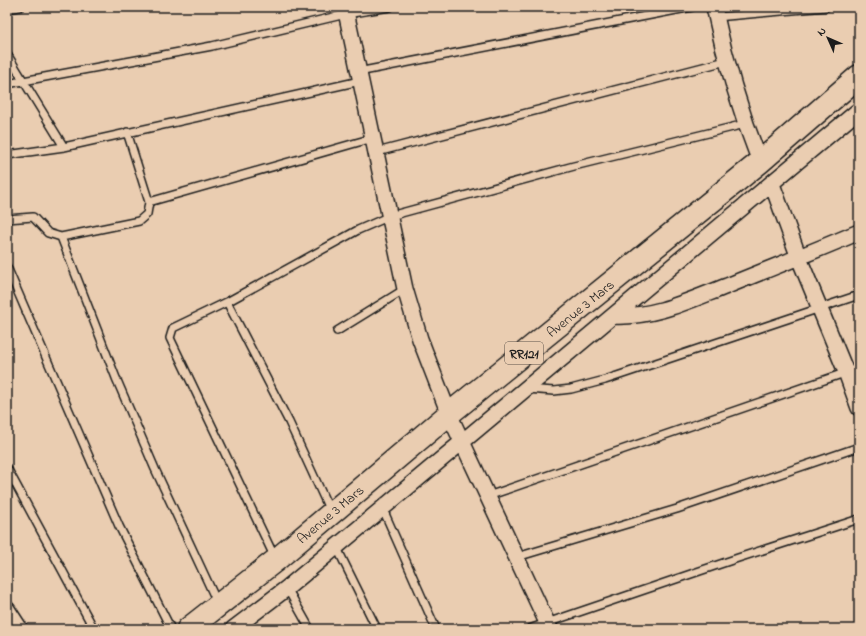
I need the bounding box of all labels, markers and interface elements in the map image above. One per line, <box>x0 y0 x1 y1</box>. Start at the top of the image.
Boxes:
north arrow <box>808 18 848 58</box>
text: N <box>813 23 830 40</box>
street label: Avenue 3 Mars <box>542 275 619 343</box>
road number: RR121 <box>505 342 543 364</box>
street label: Avenue 3 Mars <box>293 481 369 550</box>

